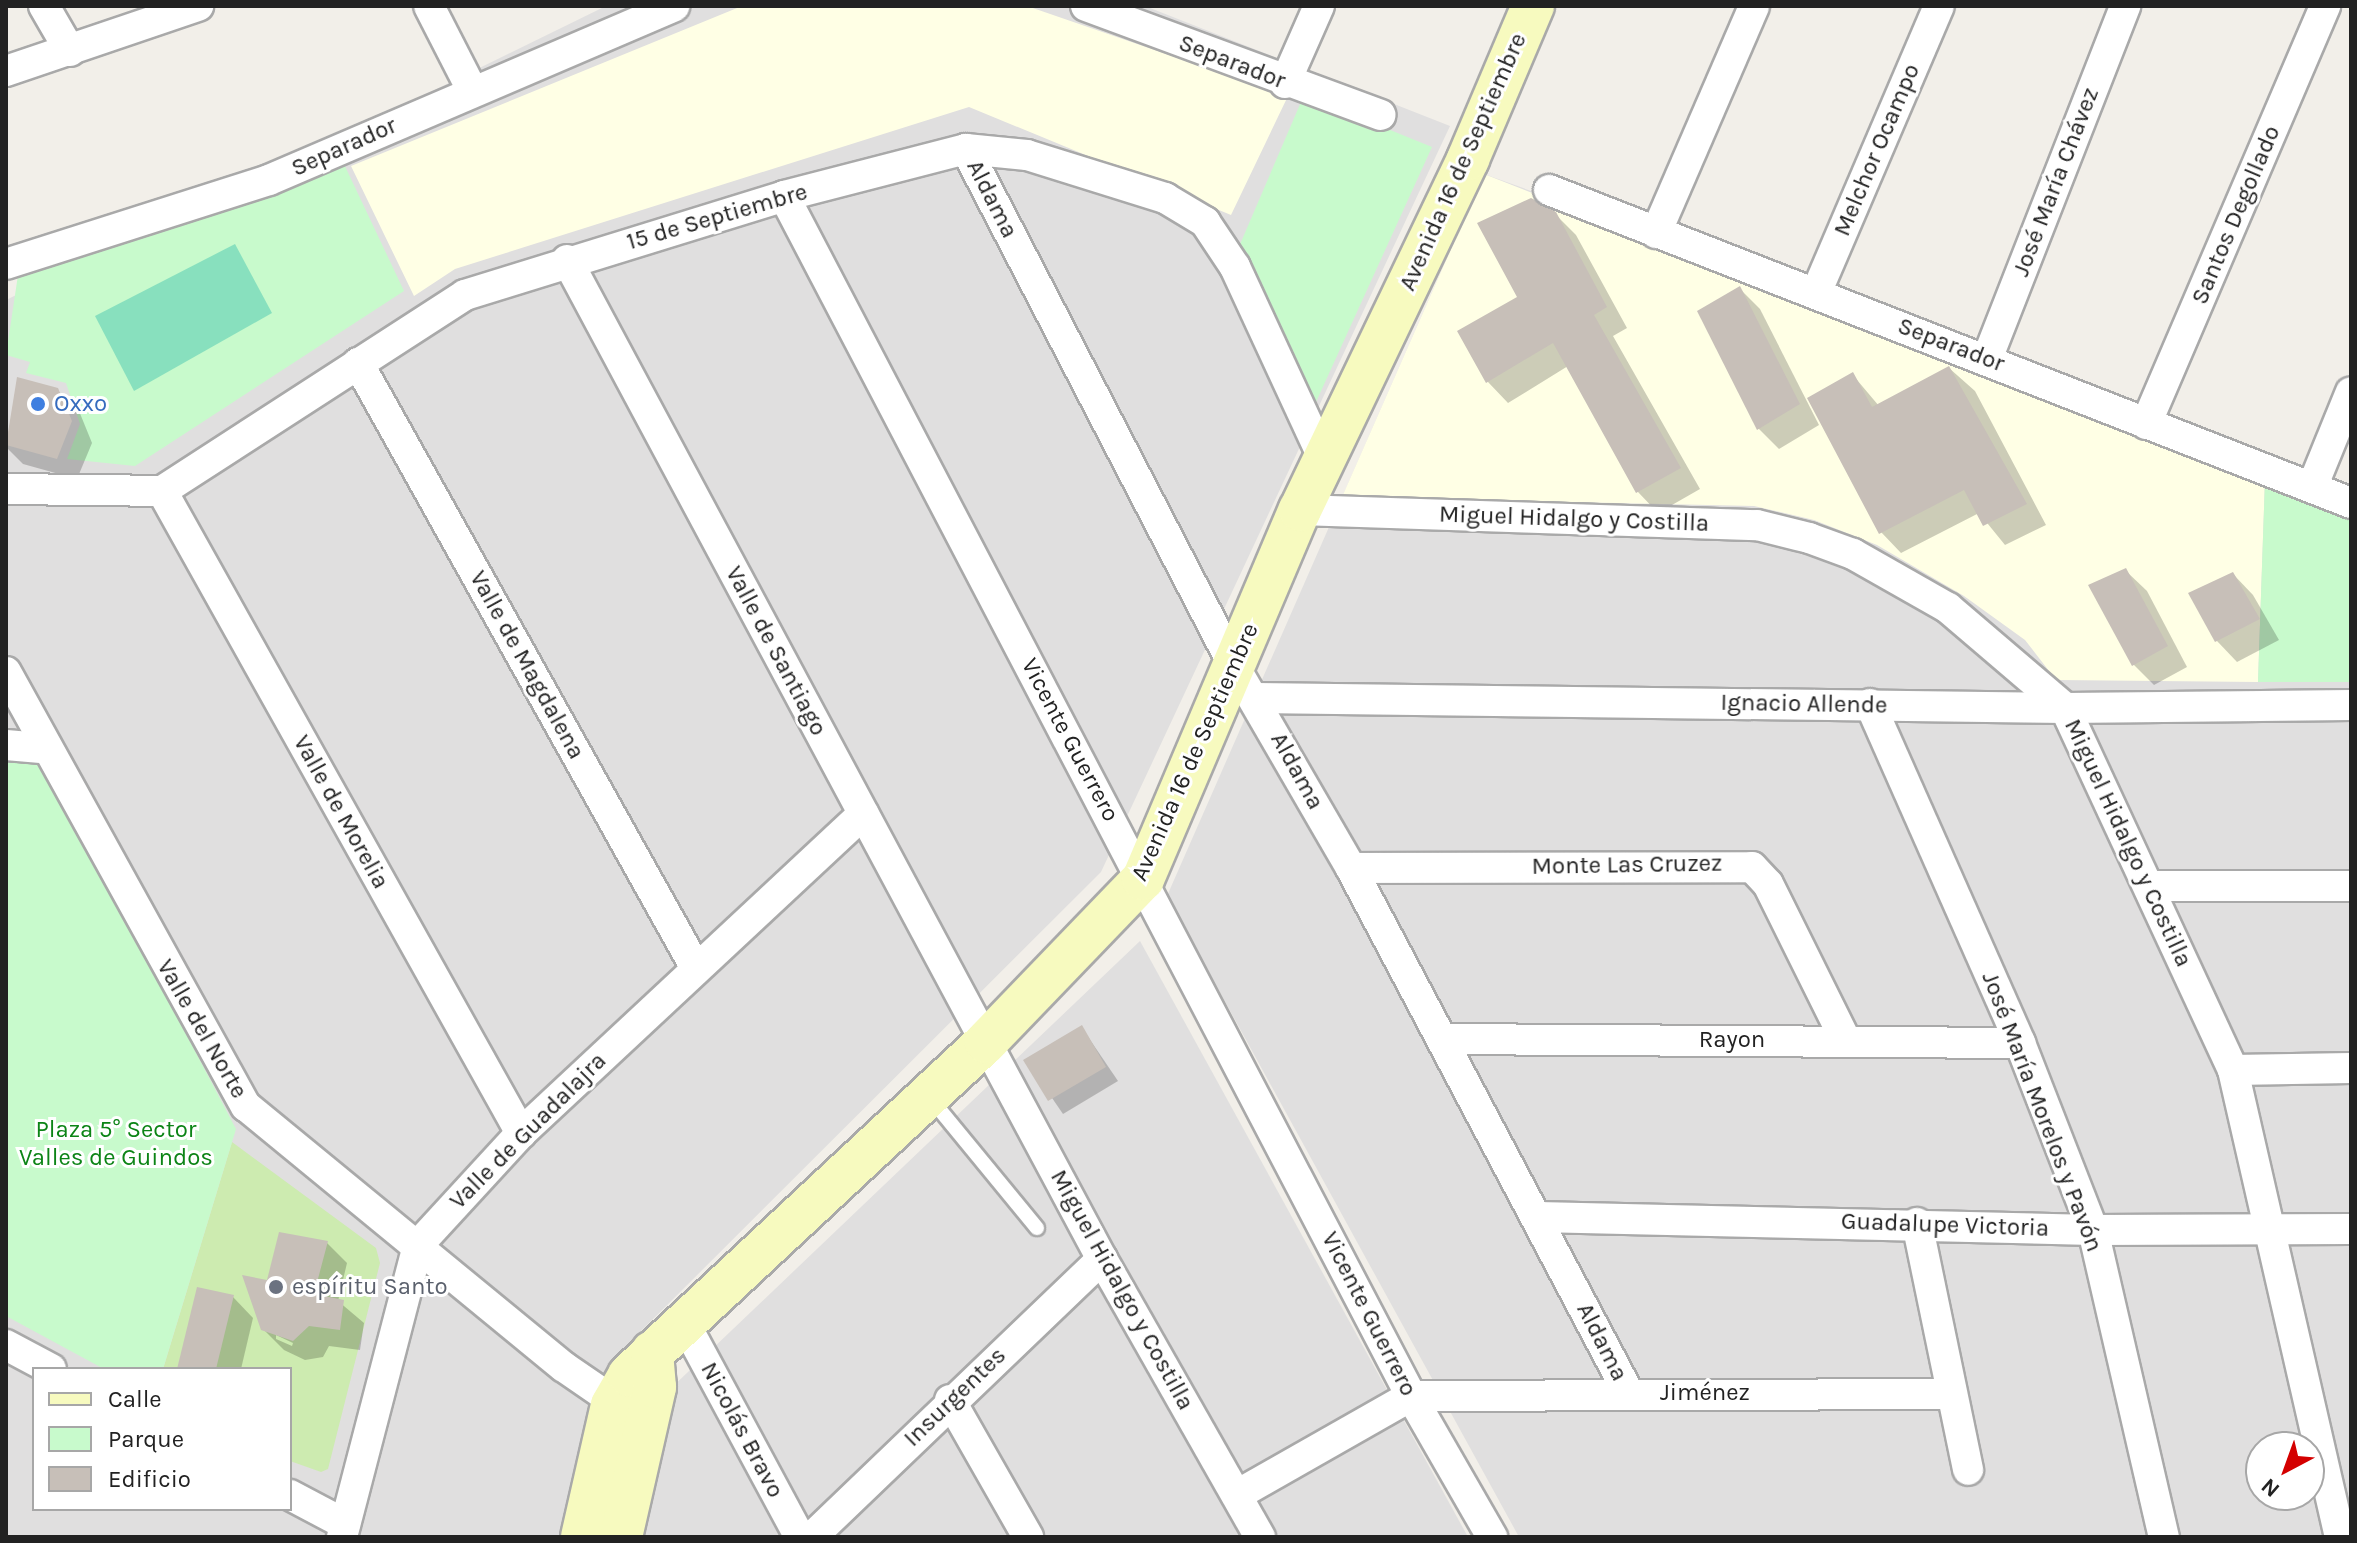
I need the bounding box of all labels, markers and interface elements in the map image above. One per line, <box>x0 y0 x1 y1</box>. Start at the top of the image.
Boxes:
street label: Separador <box>1175 28 1289 96</box>
street label: Avenida 16 de Septiembre <box>1393 29 1533 295</box>
street label: Melchor Ocampo <box>1828 59 1926 241</box>
street label: José María Chávez <box>2007 84 2105 280</box>
street label: Separador <box>287 111 401 183</box>
street label: Santos Degollado <box>2185 121 2287 309</box>
street label: Aldama <box>960 155 1024 243</box>
street label: 15 de Septiembre <box>623 177 811 257</box>
street label: Separador <box>1894 311 2008 379</box>
place label: Oxxo <box>54 390 107 418</box>
marker: Oxxo <box>29 395 47 413</box>
street label: Miguel Hidalgo y Costilla <box>1439 500 1709 538</box>
street label: Valle de Santiago <box>719 561 833 741</box>
street label: Valle de Magdalena <box>463 566 591 764</box>
street label: Avenida 16 de Septiembre <box>1125 619 1265 885</box>
street label: Vicente Guerrero <box>1015 653 1125 827</box>
street label: Ignacio Allende <box>1720 688 1888 720</box>
street label: Miguel Hidalgo y Costilla <box>2058 714 2198 972</box>
street label: Aldama <box>1264 727 1330 815</box>
street label: Valle de Morelia <box>287 730 395 894</box>
street label: Monte Las Cruzez <box>1531 849 1723 881</box>
street label: Valle del Norte <box>151 954 253 1104</box>
street label: José María Morelos y Pavón <box>1975 968 2109 1256</box>
street label: Rayon <box>1699 1026 1765 1054</box>
street label: Valle de Guadalajra <box>444 1047 612 1215</box>
park label: Plaza 5° Sector Valles de Guindos <box>19 1116 213 1172</box>
street label: Miguel Hidalgo y Costilla <box>1044 1165 1200 1415</box>
street label: Guadalupe Victoria <box>1840 1207 2050 1243</box>
street label: Vicente Guerrero <box>1315 1227 1423 1401</box>
place label: espíritu Santo <box>292 1273 448 1301</box>
marker: espíritu Santo <box>267 1278 285 1296</box>
street label: Aldama <box>1570 1298 1634 1386</box>
street label: Insurgentes <box>898 1341 1012 1453</box>
street label: Nicolás Bravo <box>694 1357 790 1503</box>
legend <box>32 1367 292 1511</box>
street label: Jiménez <box>1660 1379 1750 1407</box>
text: Calle <box>108 1385 162 1413</box>
text: Parque <box>108 1425 184 1453</box>
north arrow <box>2245 1431 2325 1511</box>
text: Edificio <box>108 1465 191 1493</box>
text: N <box>2256 1473 2285 1503</box>

